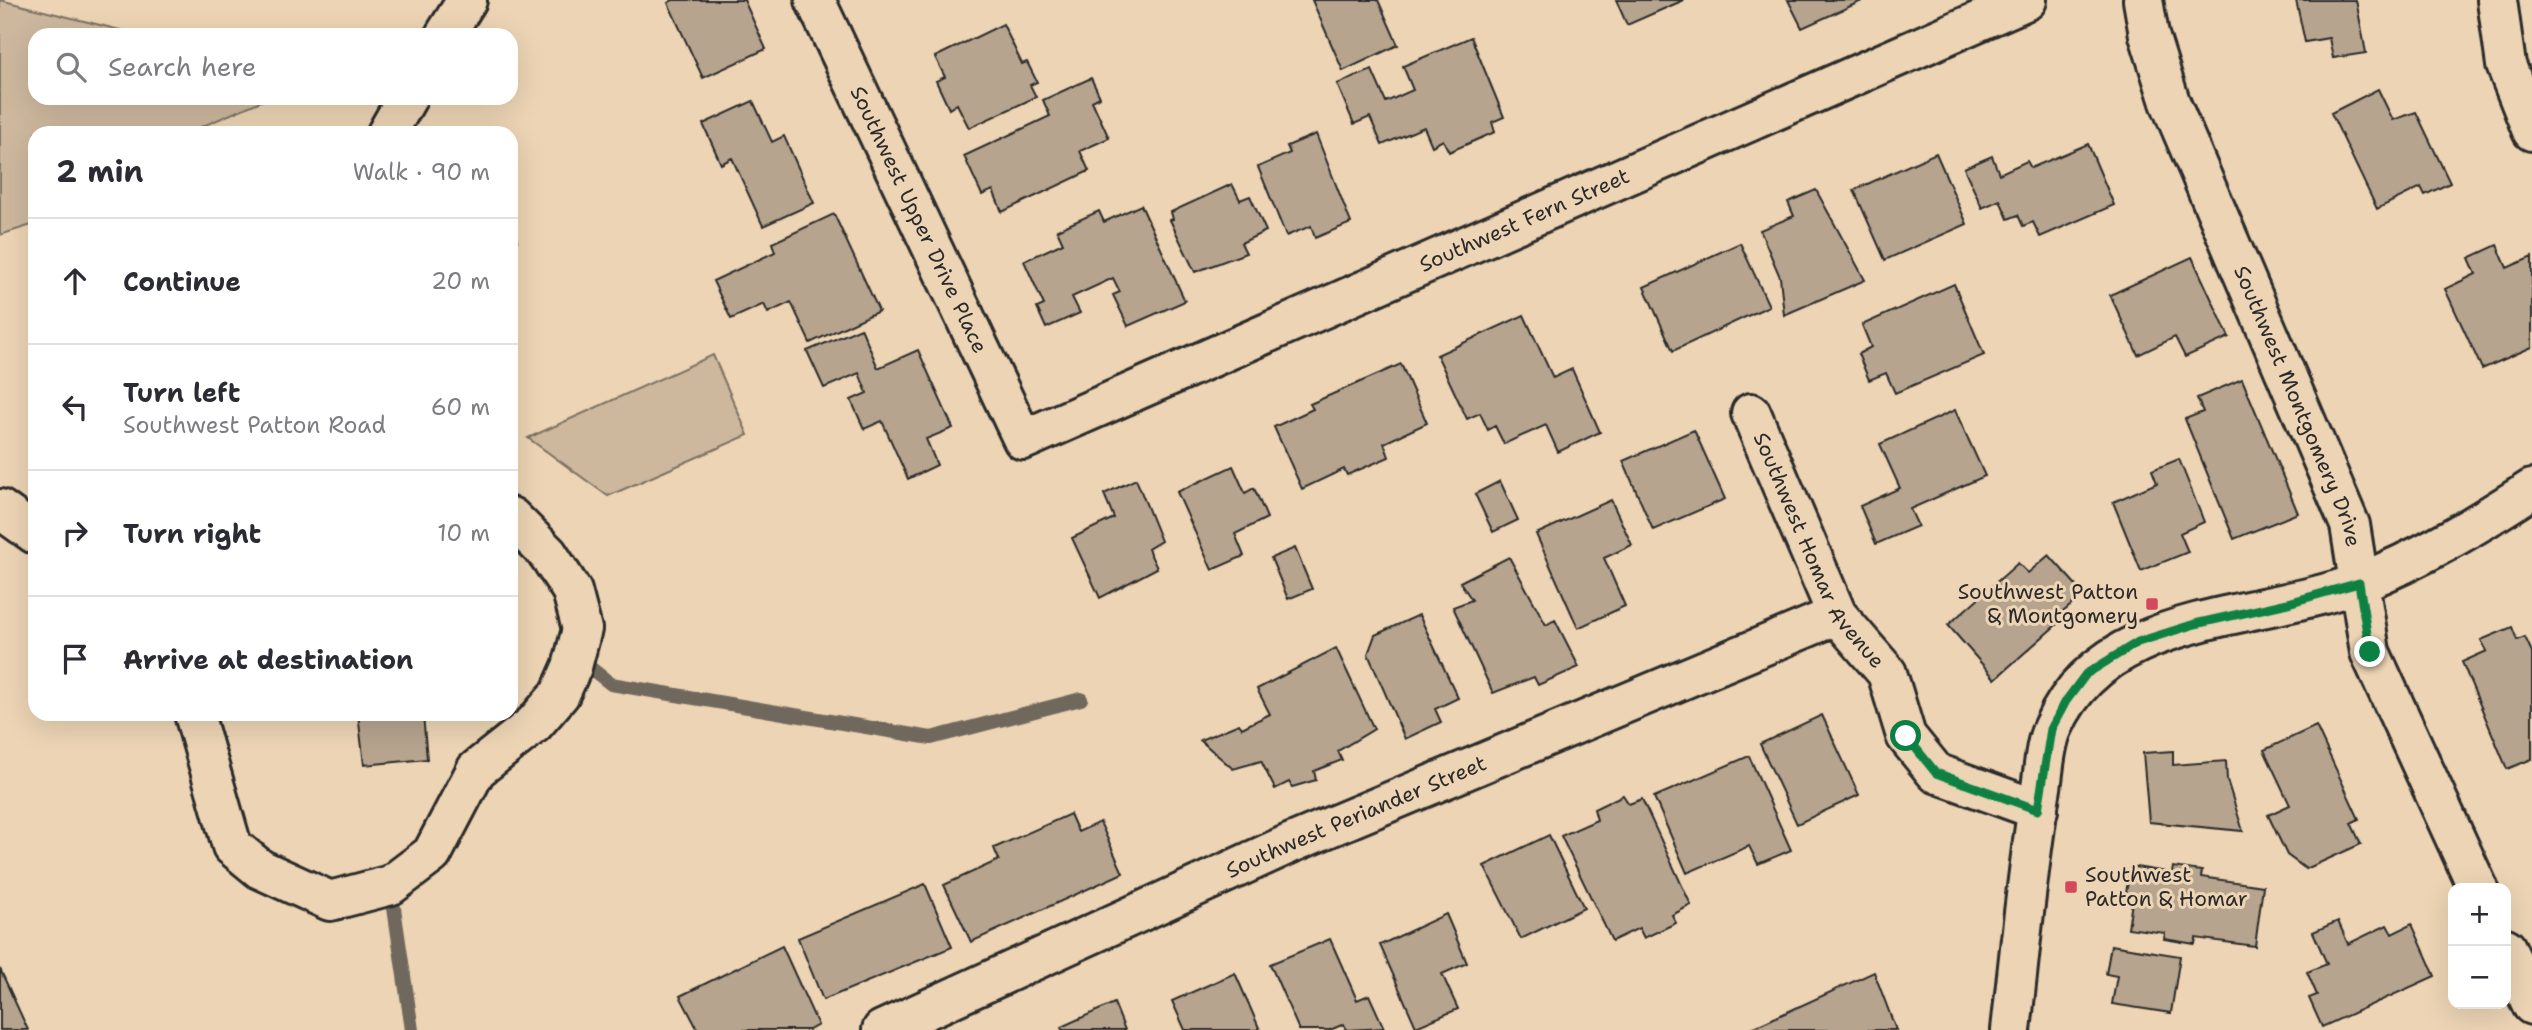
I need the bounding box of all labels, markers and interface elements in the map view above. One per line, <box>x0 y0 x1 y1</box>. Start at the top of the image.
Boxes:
search box <box>28 28 518 105</box>
icon: search <box>52 48 90 86</box>
text: Search here <box>108 49 257 84</box>
street label: Southwest Upper Drive Place <box>844 82 994 358</box>
text: 2 min <box>56 151 143 192</box>
text: Walk · 90 m <box>353 157 490 187</box>
street label: Southwest Fern Street <box>1415 162 1634 279</box>
street label: Southwest Montgomery Drive <box>2227 261 2367 549</box>
icon: ahead <box>56 262 94 300</box>
text: Continue <box>123 264 241 299</box>
text: 20 m <box>431 266 490 296</box>
text: Turn left <box>123 375 240 410</box>
icon: left <box>56 388 94 426</box>
text: 60 m <box>431 392 490 422</box>
text: Southwest Patton Road <box>123 410 386 440</box>
street label: Southwest Homar Avenue <box>1747 428 1891 674</box>
icon: right <box>56 514 94 552</box>
text: Turn right <box>123 516 261 551</box>
text: 10 m <box>437 518 490 548</box>
place label: Southwest Patton & Montgomery <box>1958 578 2138 630</box>
marker: Southwest Patton & Montgomery <box>2144 596 2160 612</box>
route end <box>2354 636 2385 667</box>
icon: arrive <box>56 640 94 678</box>
text: Arrive at destination <box>123 642 413 677</box>
route start <box>1890 720 1921 751</box>
street label: Southwest Periander Street <box>1221 749 1491 885</box>
place label: Southwest Patton & Homar <box>2085 861 2248 913</box>
marker: Southwest Patton & Homar <box>2063 879 2079 895</box>
map controls <box>2448 883 2511 1009</box>
button: + <box>2448 883 2511 946</box>
button: − <box>2448 946 2511 1009</box>

